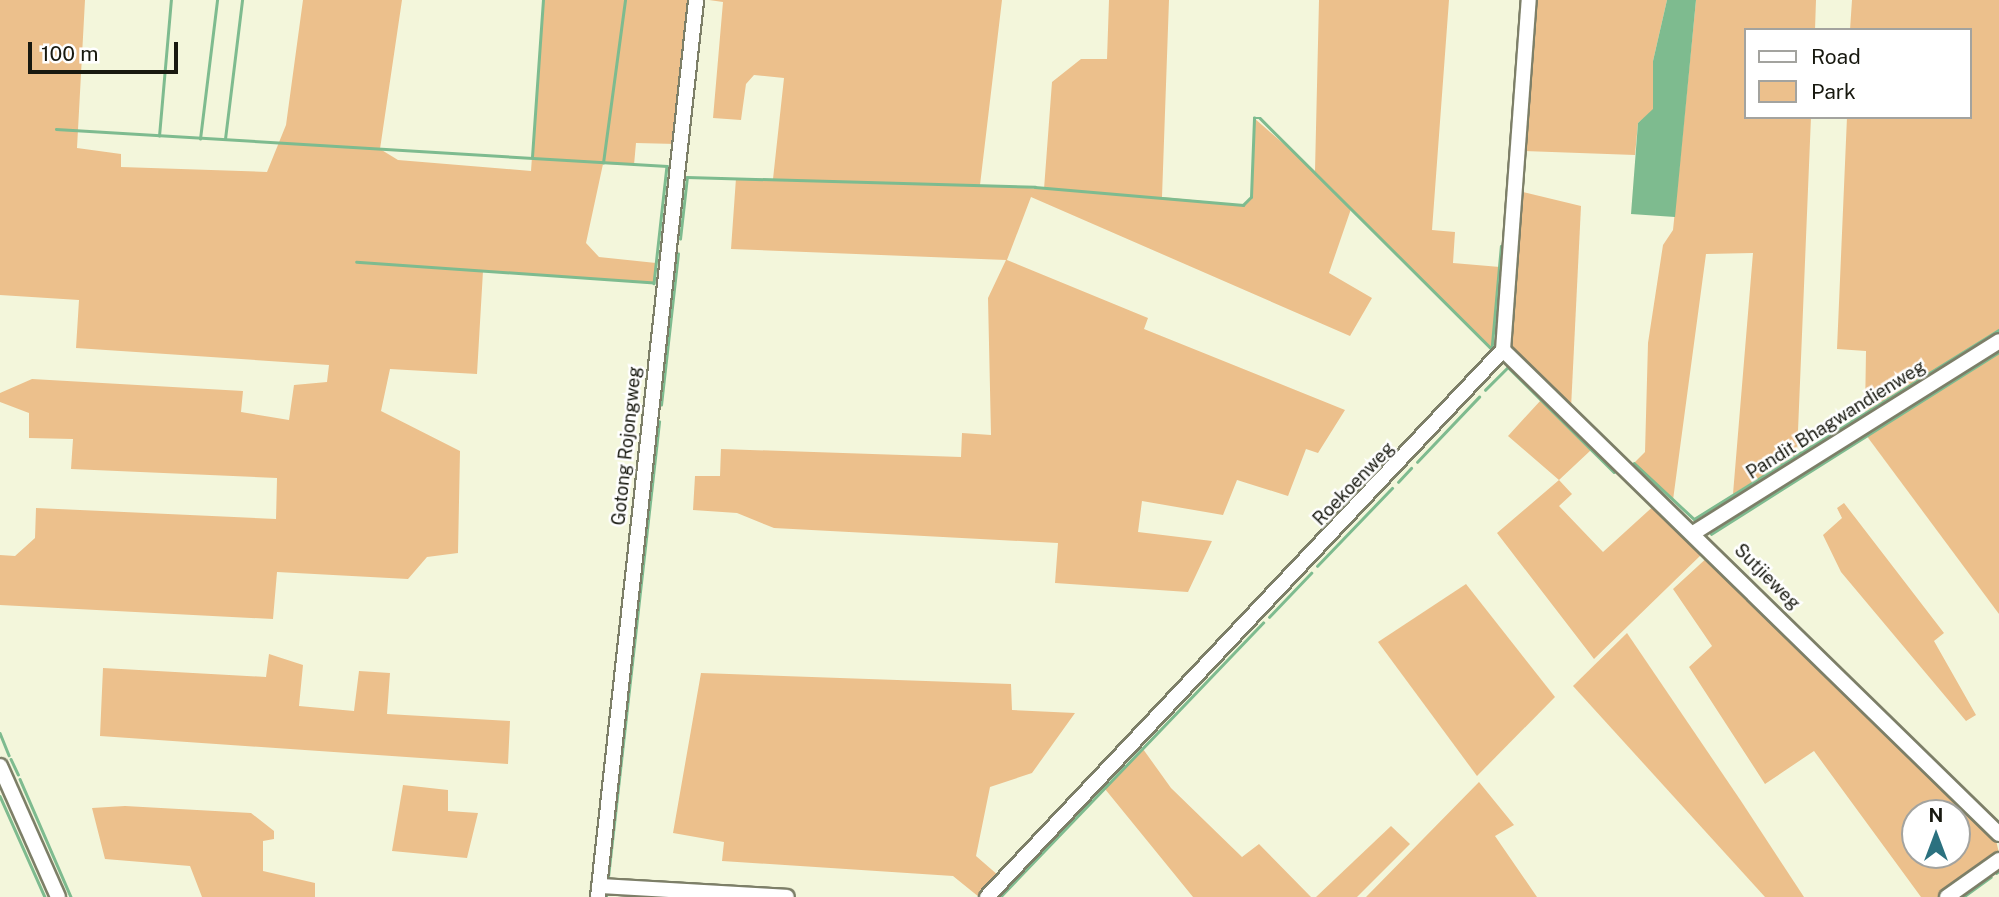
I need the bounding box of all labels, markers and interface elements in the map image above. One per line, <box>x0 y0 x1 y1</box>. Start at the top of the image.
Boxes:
scale bar <box>32 28 182 72</box>
legend <box>1744 28 1971 119</box>
text: 100 m <box>41 41 98 66</box>
text: Road <box>1811 44 1861 69</box>
text: Park <box>1811 79 1856 104</box>
street label: Pandit Bhagwandienweg <box>1743 356 1929 484</box>
street label: Gotong Rojongweg <box>608 366 646 526</box>
street label: Roekoenweg <box>1309 438 1399 530</box>
street label: Sutjieweg <box>1730 540 1804 614</box>
north arrow <box>1901 799 1971 869</box>
text: N <box>1929 804 1943 826</box>

